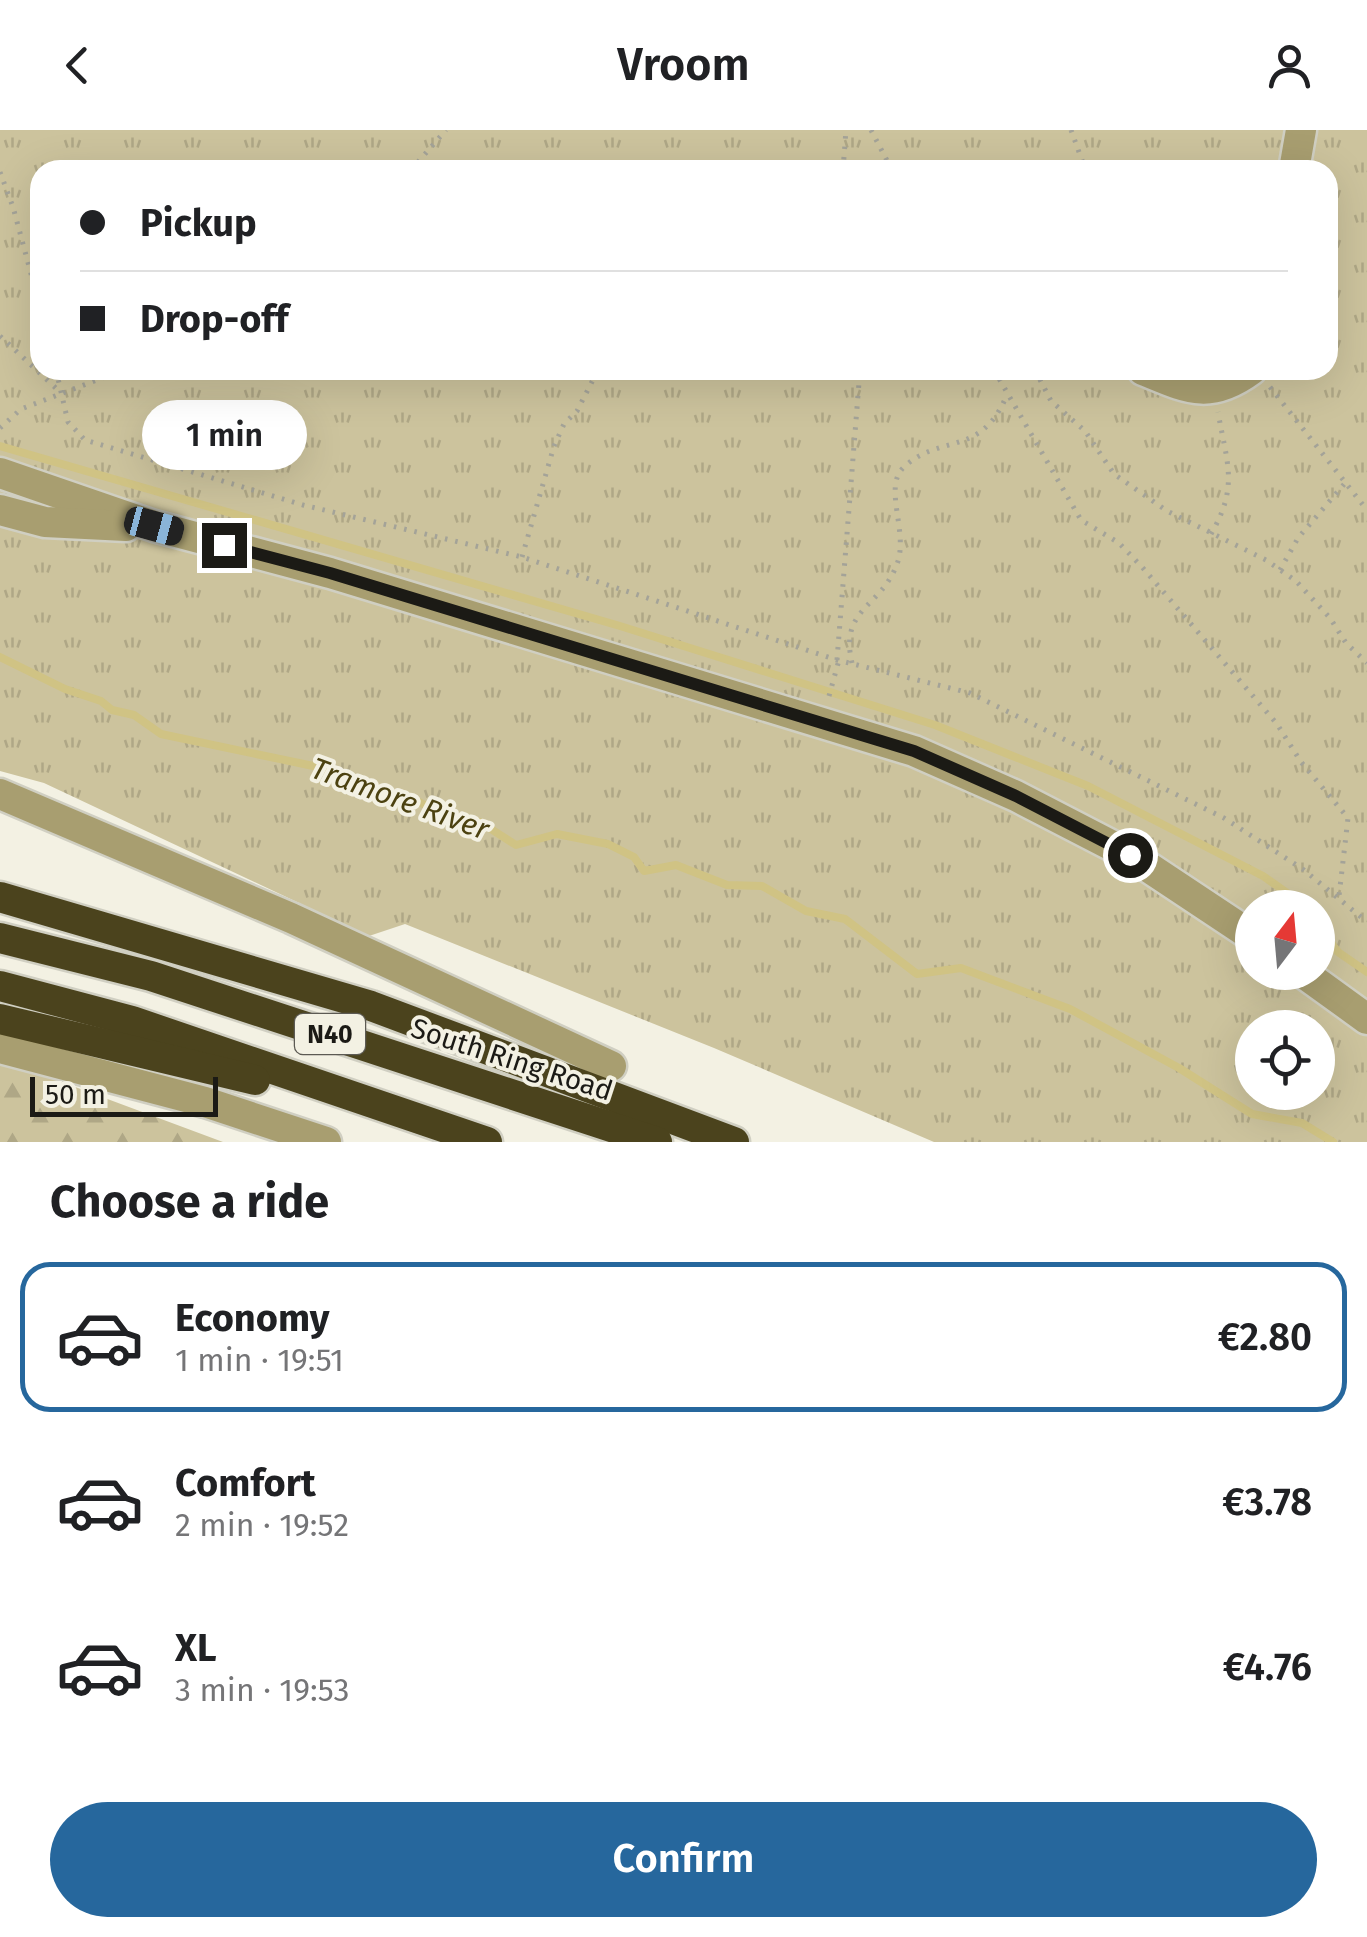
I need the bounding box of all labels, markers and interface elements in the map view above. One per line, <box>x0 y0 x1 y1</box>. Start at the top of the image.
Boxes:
icon: back <box>50 38 105 93</box>
text: Vroom <box>617 38 750 92</box>
icon: person <box>1262 38 1317 93</box>
text: Pickup <box>140 200 257 246</box>
text: Drop-off <box>140 296 288 342</box>
callout: 1 min <box>142 400 306 470</box>
text: 1 min <box>186 416 263 454</box>
car <box>121 504 187 548</box>
route end <box>202 523 247 568</box>
water label: Tramore River <box>306 750 495 848</box>
route start <box>1108 833 1153 878</box>
north arrow <box>1235 890 1335 990</box>
map controls <box>1235 890 1335 1110</box>
button: locate <box>1235 1010 1335 1110</box>
street label: South Ring Road <box>407 1011 617 1108</box>
road number: N40 <box>295 1014 365 1054</box>
scale bar <box>30 1072 218 1116</box>
text: 50 m <box>45 1078 106 1111</box>
text: Choose a ride <box>50 1175 329 1229</box>
icon: car <box>55 1292 145 1382</box>
text: Economy <box>175 1295 330 1341</box>
text: €2.80 <box>1218 1314 1312 1360</box>
text: 1 min · 19:51 <box>175 1341 344 1379</box>
icon: car <box>55 1457 145 1547</box>
text: Comfort <box>175 1460 316 1506</box>
text: €3.78 <box>1222 1479 1312 1525</box>
text: 2 min · 19:52 <box>175 1506 349 1544</box>
icon: car <box>55 1622 145 1712</box>
text: XL <box>175 1625 217 1671</box>
text: €4.76 <box>1223 1644 1312 1690</box>
text: 3 min · 19:53 <box>175 1671 350 1709</box>
button: Confirm <box>50 1802 1317 1917</box>

